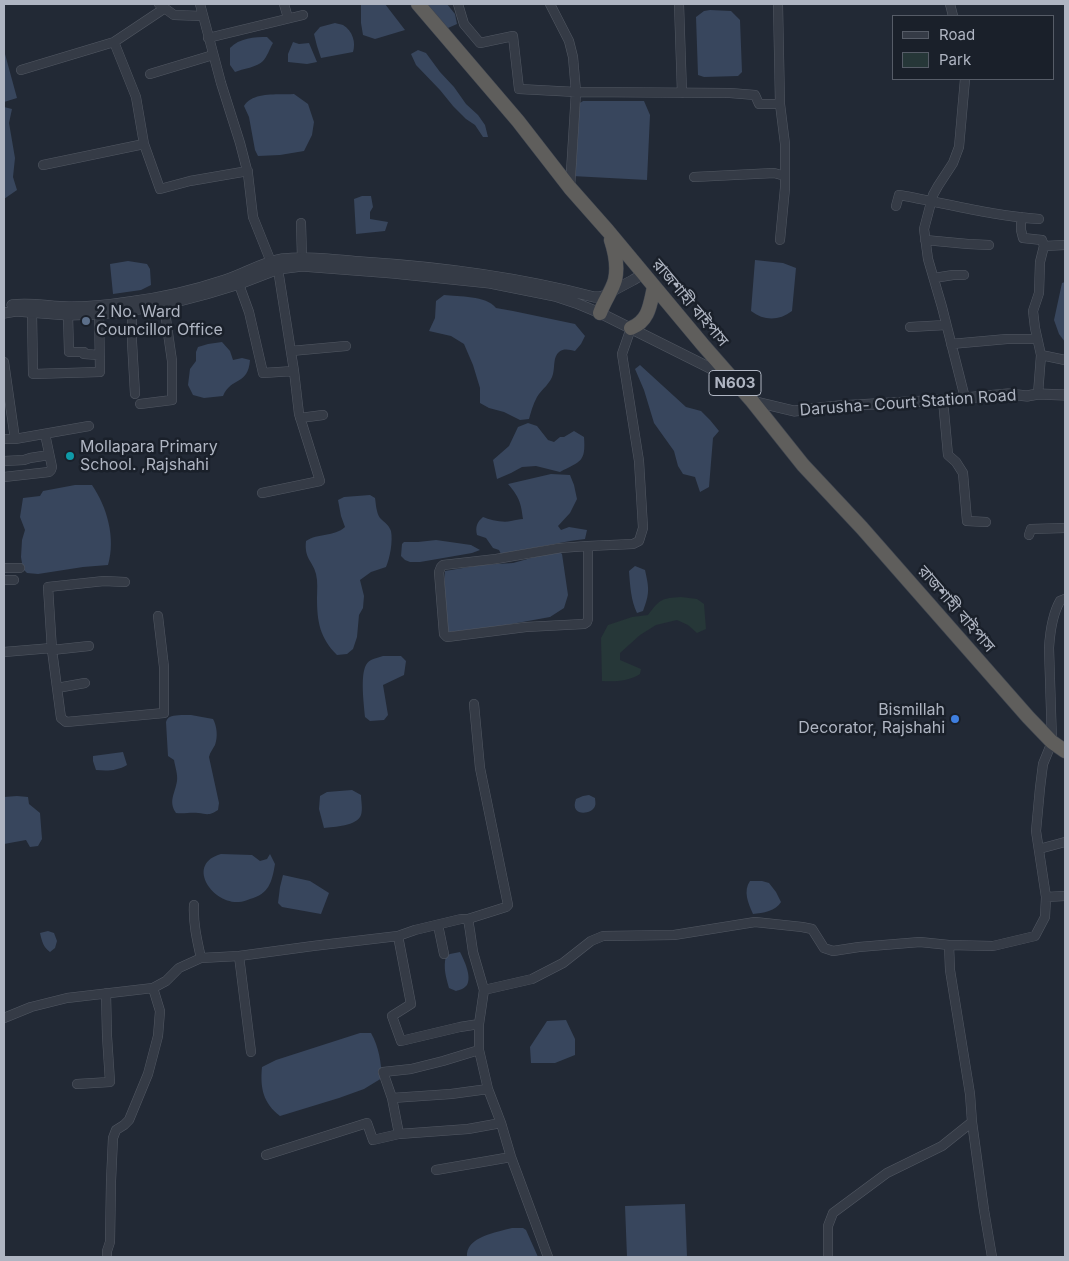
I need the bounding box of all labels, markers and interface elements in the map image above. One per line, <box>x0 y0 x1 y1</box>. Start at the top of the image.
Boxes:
legend <box>892 15 1054 80</box>
text: Road <box>939 25 975 44</box>
text: Park <box>939 50 971 69</box>
street label: রাজশাহী বাইপাস <box>648 255 732 351</box>
place label: 2 No. Ward Councillor Office <box>96 302 223 340</box>
marker: 2 No. Ward Councillor Office <box>80 315 92 327</box>
road number: N603 <box>709 370 761 396</box>
street label: Darusha- Court Station Road <box>799 386 1017 420</box>
place label: Mollapara Primary School. ,Rajshahi <box>80 437 218 475</box>
marker: Mollapara Primary School. ,Rajshahi <box>64 450 76 462</box>
street label: রাজশাহী বাইপাস <box>913 562 999 656</box>
place label: Bismillah Decorator, Rajshahi <box>798 700 945 738</box>
marker: Bismillah Decorator, Rajshahi <box>949 713 961 725</box>

